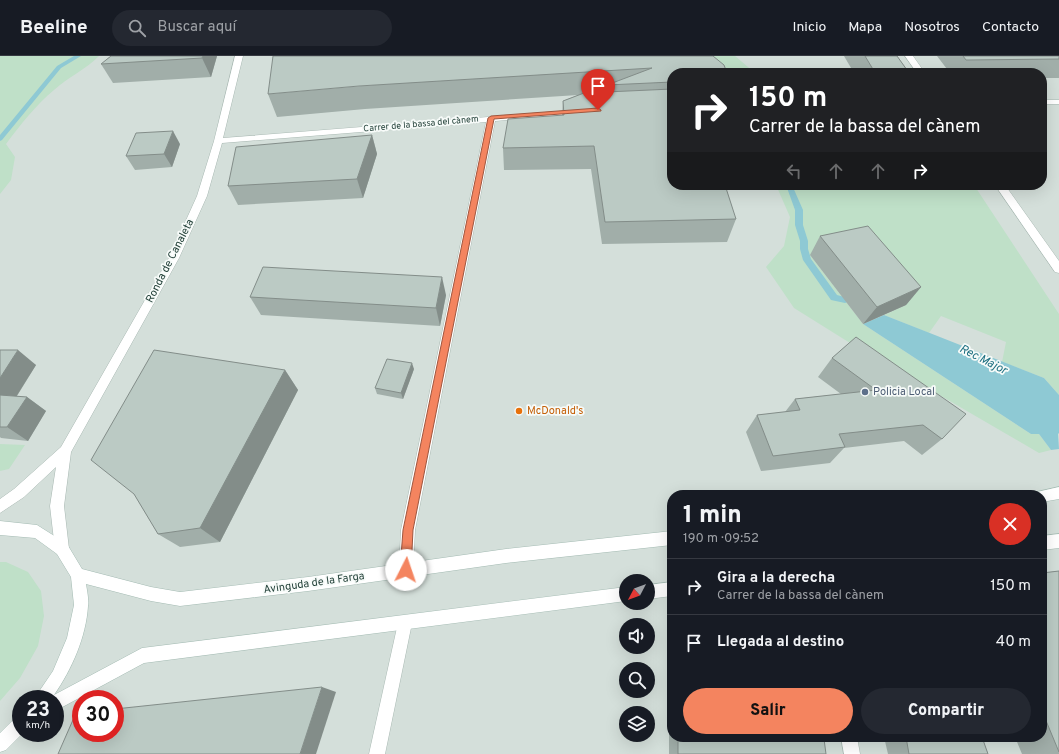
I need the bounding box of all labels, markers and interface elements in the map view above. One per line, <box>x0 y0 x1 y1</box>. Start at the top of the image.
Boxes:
search box <box>112 10 392 46</box>
text: Beeline <box>20 16 88 40</box>
icon: search <box>126 17 148 39</box>
text: Buscar aquí <box>158 18 236 37</box>
text: Inicio <box>793 19 826 36</box>
text: Mapa <box>848 19 882 36</box>
text: Nosotros <box>904 19 960 36</box>
text: Contacto <box>982 19 1039 36</box>
pin <box>581 69 615 110</box>
icon: arrive <box>587 75 609 97</box>
text: 150 m <box>749 81 827 117</box>
icon: right <box>683 84 735 136</box>
street label: Carrer de la bassa del cànem <box>363 113 479 135</box>
text: Carrer de la bassa del cànem <box>749 116 980 139</box>
icon: left <box>783 160 805 182</box>
icon: ahead <box>825 160 847 182</box>
icon: ahead <box>867 160 889 182</box>
icon: right <box>909 160 931 182</box>
street label: Ronda de Canaleta <box>143 217 197 305</box>
water label: Rec Major <box>956 341 1011 379</box>
place label: Policia Local <box>873 385 935 399</box>
marker: Policia Local <box>860 387 870 397</box>
place label: McDonald's <box>527 404 583 418</box>
marker: McDonald's <box>514 406 524 416</box>
text: 1 min <box>683 501 742 531</box>
button: close <box>989 503 1031 545</box>
text: 190 m · 09:52 <box>683 531 759 547</box>
position arrow <box>385 549 427 591</box>
street label: Avinguda de la Farga <box>263 569 366 597</box>
text: Gira a la derecha <box>717 569 835 588</box>
north arrow <box>619 574 655 610</box>
map controls <box>619 574 655 742</box>
icon: right <box>683 576 705 598</box>
text: 150 m <box>990 577 1031 596</box>
text: Carrer de la bassa del cànem <box>717 588 884 604</box>
button: sound <box>619 618 655 654</box>
icon: arrive <box>683 632 705 654</box>
text: Llegada al destino <box>717 633 844 652</box>
text: 40 m <box>996 633 1031 652</box>
button: search <box>619 662 655 698</box>
button: Salir <box>683 688 853 734</box>
button: Compartir <box>861 688 1031 734</box>
speed limit sign: 30 <box>72 690 124 742</box>
text: 23 <box>26 698 50 724</box>
button: layers <box>619 706 655 742</box>
text: km/h <box>26 719 50 732</box>

